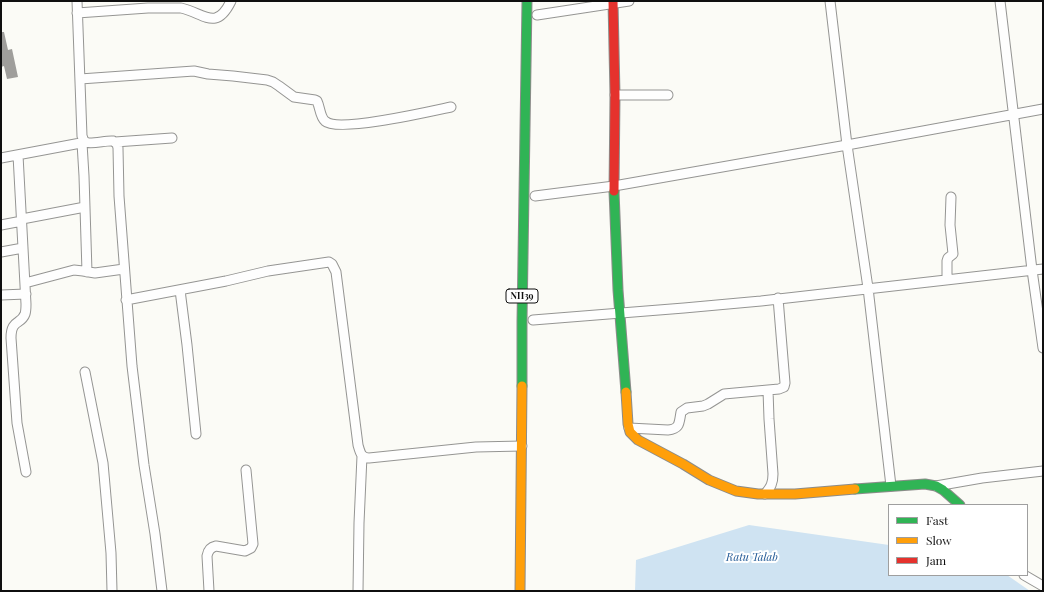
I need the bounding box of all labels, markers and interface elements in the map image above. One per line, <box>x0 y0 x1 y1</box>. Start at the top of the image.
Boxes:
road number: NH39 <box>506 289 538 303</box>
legend <box>888 504 1028 576</box>
text: Fast <box>926 512 948 528</box>
text: Slow <box>926 532 952 548</box>
water label: Ratu Talab <box>726 551 778 565</box>
text: Jam <box>926 552 946 568</box>

